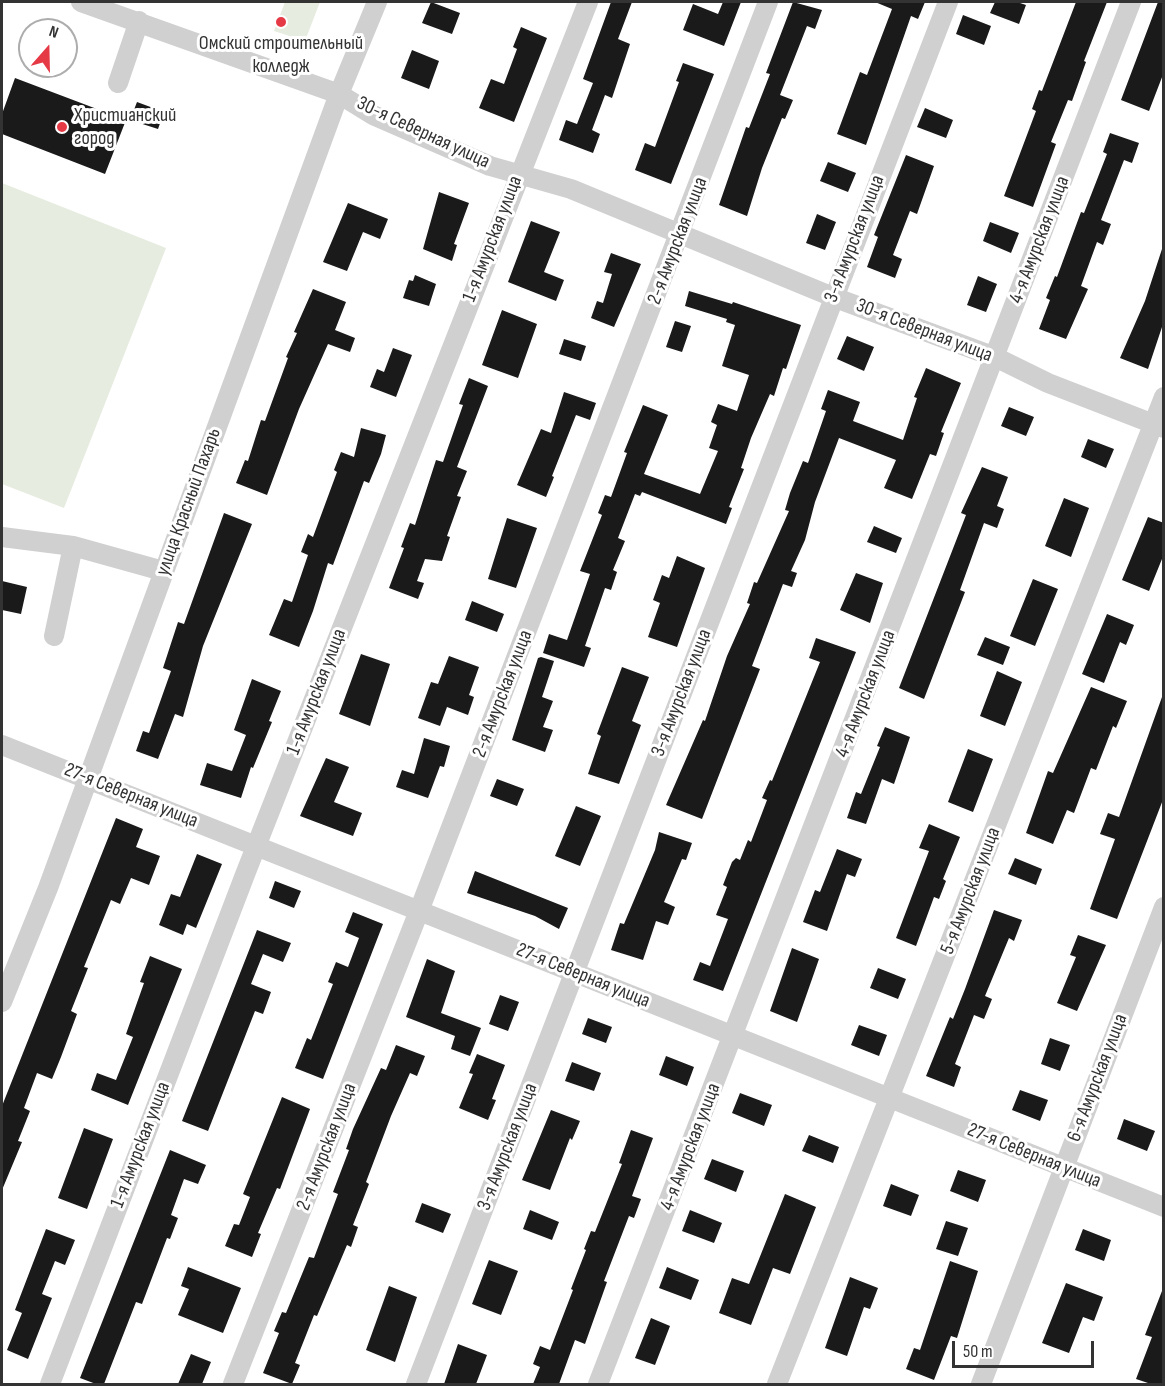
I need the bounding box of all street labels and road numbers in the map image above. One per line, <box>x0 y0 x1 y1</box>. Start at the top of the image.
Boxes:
street label: 30-я Северная улица <box>353 92 493 174</box>
street label: 3-я Амурская улица <box>820 172 890 306</box>
street label: 1-я Амурская улица <box>458 173 528 305</box>
street label: 4-я Амурская улица <box>1005 173 1075 307</box>
street label: 2-я Амурская улица <box>643 174 713 308</box>
street label: 30-я Северная улица <box>852 294 996 368</box>
street label: улица Красный Пахарь <box>151 425 227 579</box>
street label: 1-я Амурская улица <box>282 626 352 758</box>
street label: 3-я Амурская улица <box>647 626 717 760</box>
street label: 2-я Амурская улица <box>468 627 538 761</box>
street label: 4-я Амурская улица <box>831 627 901 761</box>
street label: 27-я Северная улица <box>61 758 201 834</box>
street label: 5-я Амурская улица <box>936 824 1006 958</box>
street label: 27-я Северная улица <box>513 938 653 1014</box>
street label: 6-я Амурская улица <box>1063 1011 1133 1145</box>
street label: 1-я Амурская улица <box>106 1079 176 1211</box>
street label: 2-я Амурская улица <box>292 1080 362 1214</box>
street label: 3-я Амурская улица <box>473 1080 543 1214</box>
street label: 4-я Амурская улица <box>656 1080 726 1214</box>
street label: 27-я Северная улица <box>964 1118 1104 1194</box>

